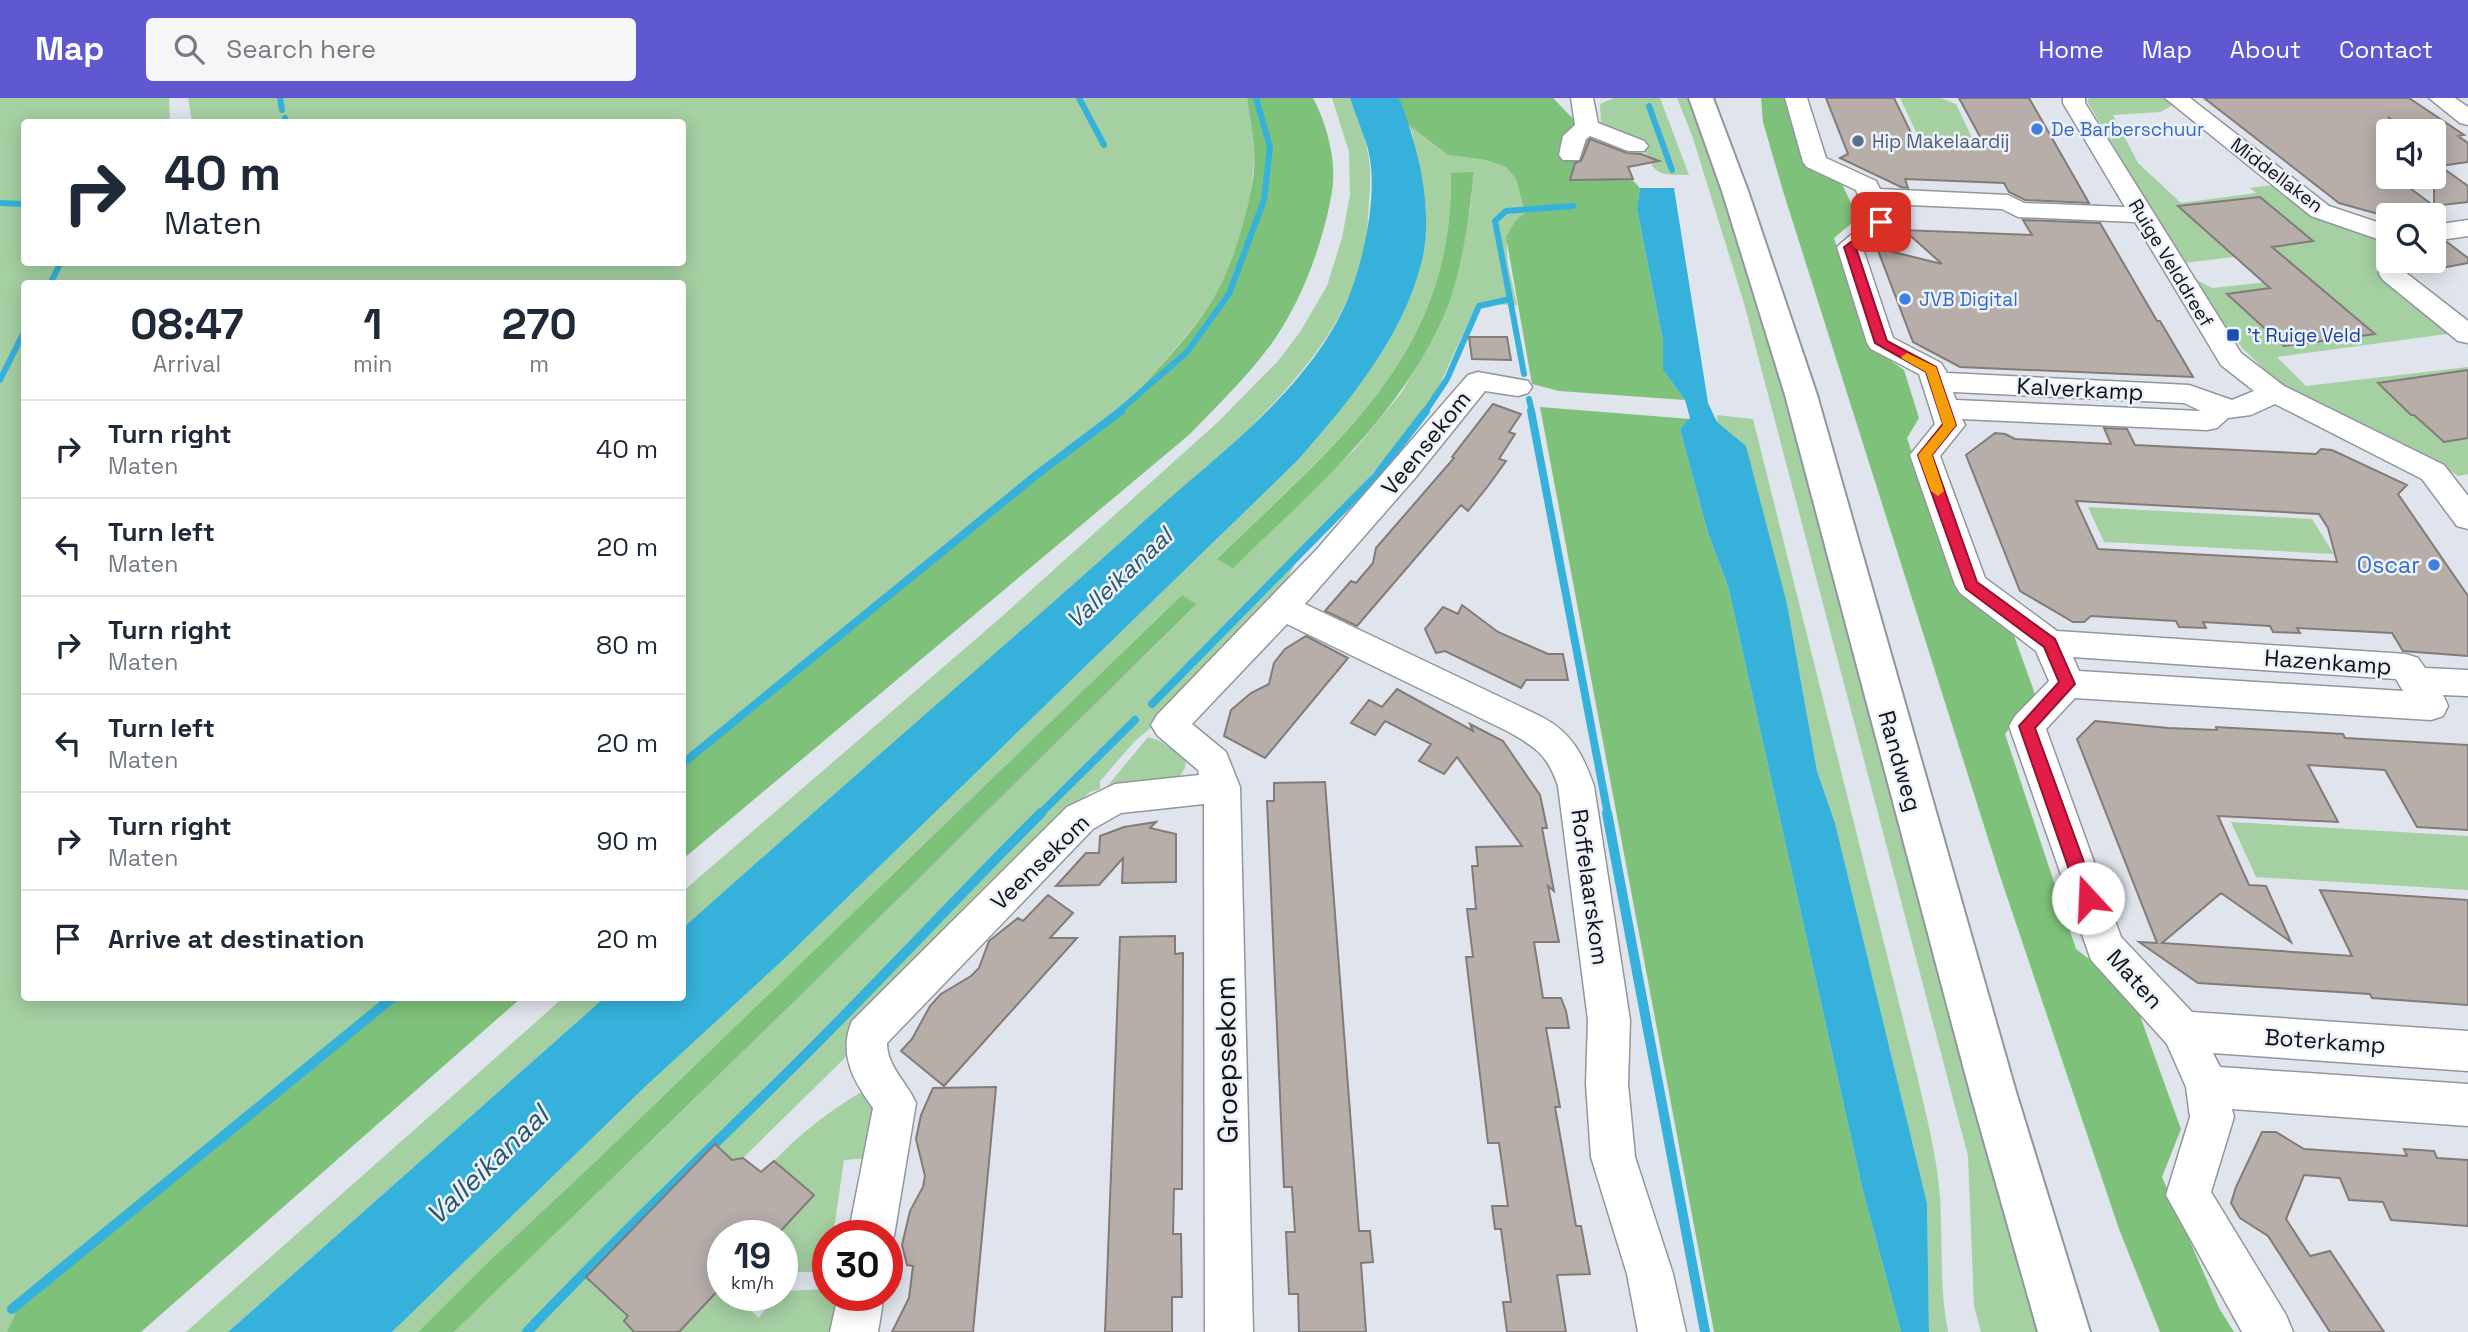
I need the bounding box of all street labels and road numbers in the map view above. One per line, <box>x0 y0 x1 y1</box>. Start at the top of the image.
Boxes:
street label: Middellaken <box>2226 132 2328 218</box>
street label: Ruige Velddreef <box>2123 194 2219 332</box>
street label: Kalverkamp <box>2016 371 2144 407</box>
street label: Veensekom <box>1375 385 1477 501</box>
street label: Hazenkamp <box>2263 643 2393 681</box>
street label: Randweg <box>1871 707 1929 815</box>
street label: Veensekom <box>984 807 1096 917</box>
street label: Roffelaarskom <box>1564 807 1616 967</box>
street label: Maten <box>2100 943 2170 1015</box>
street label: Groepsekom <box>1207 976 1245 1144</box>
street label: Boterkamp <box>2263 1022 2387 1060</box>

